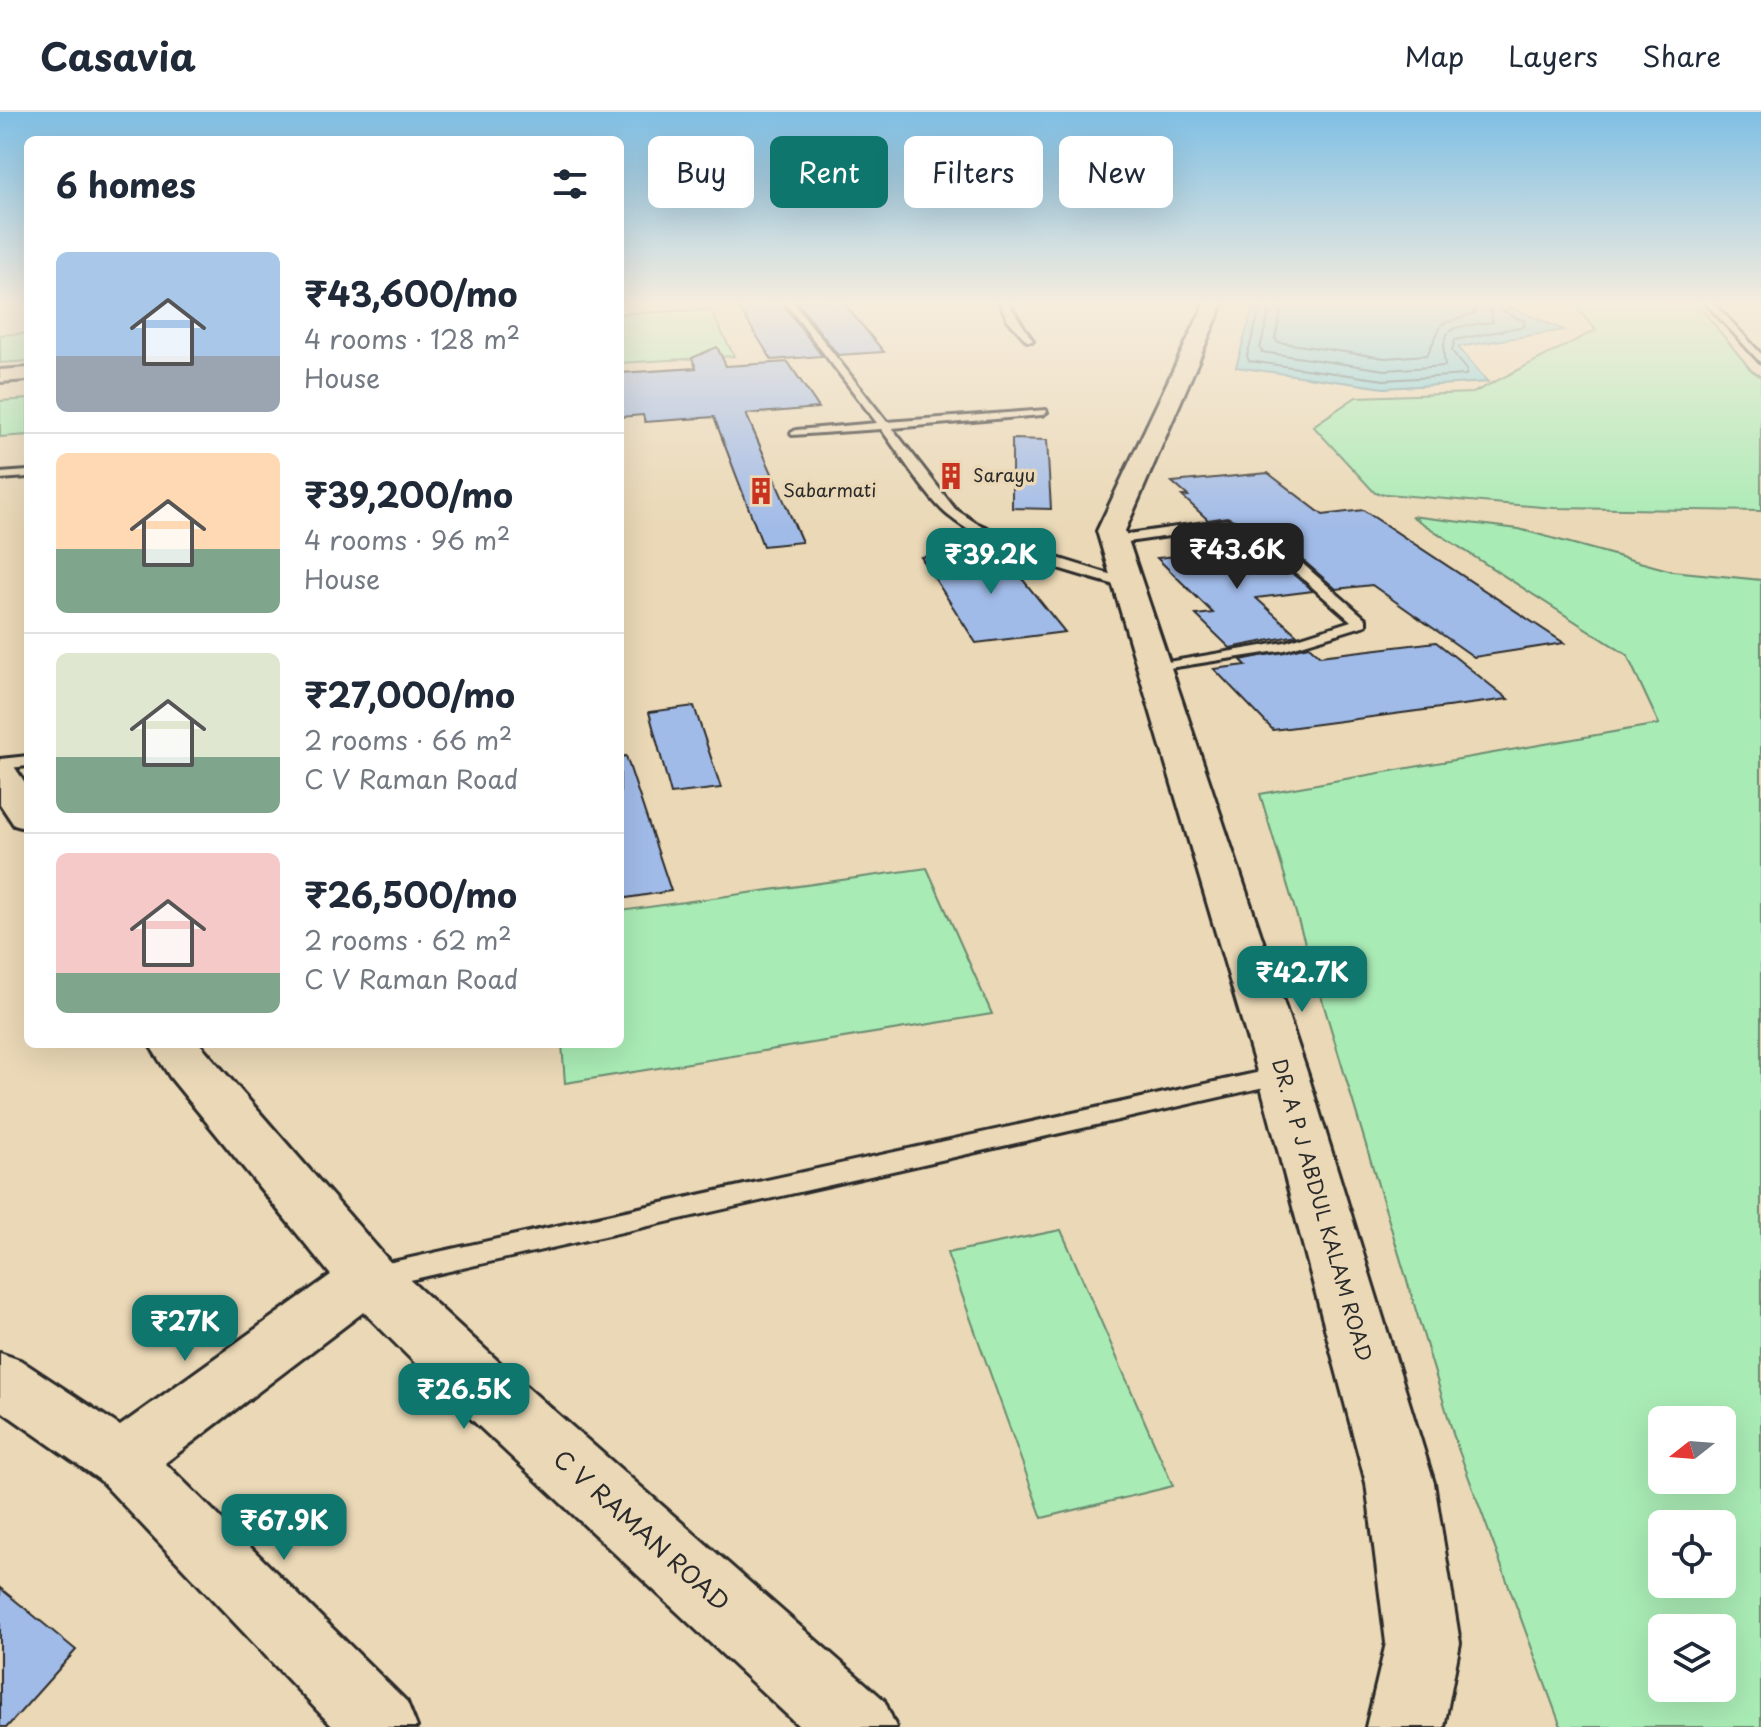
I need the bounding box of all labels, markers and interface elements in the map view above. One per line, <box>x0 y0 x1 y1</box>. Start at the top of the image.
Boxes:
text: Casavia <box>40 27 196 84</box>
text: Map <box>1404 34 1464 77</box>
text: Layers <box>1508 34 1598 77</box>
text: Share <box>1642 34 1721 77</box>
chip: Buy <box>648 136 754 208</box>
chip: Rent <box>770 136 888 208</box>
chip: Filters <box>904 136 1043 208</box>
chip: New <box>1059 136 1173 208</box>
text: 6 homes <box>56 158 196 210</box>
icon: filters <box>548 162 592 206</box>
text: ₹43,600/mo <box>304 267 518 319</box>
icon: home <box>120 284 216 380</box>
text: 4 rooms · 128 m² <box>304 319 520 358</box>
text: House <box>304 358 380 397</box>
building icon: Sarayu <box>936 461 966 491</box>
place label: Sarayu <box>973 461 1035 488</box>
text: ₹39,200/mo <box>304 468 513 520</box>
building icon: Sabarmati <box>746 476 776 506</box>
place label: Sabarmati <box>783 476 876 503</box>
icon: home <box>120 485 216 581</box>
text: 4 rooms · 96 m² <box>304 520 510 559</box>
pin: ₹43.6K <box>1172 523 1302 591</box>
pin: ₹39.2K <box>926 528 1056 596</box>
text: ₹43.6K <box>1189 529 1285 568</box>
text: ₹39.2K <box>944 534 1038 573</box>
text: House <box>304 559 380 598</box>
text: ₹27,000/mo <box>304 668 515 720</box>
icon: home <box>120 685 216 781</box>
text: 2 rooms · 66 m² <box>304 720 513 759</box>
text: C V Raman Road <box>304 759 518 798</box>
text: ₹26,500/mo <box>304 868 517 920</box>
icon: home <box>120 885 216 981</box>
text: 2 rooms · 62 m² <box>304 920 512 959</box>
pin: ₹42.7K <box>1237 946 1367 1014</box>
text: ₹42.7K <box>1255 952 1349 991</box>
text: C V Raman Road <box>304 959 518 998</box>
street label: DR. A P J ABDUL KALAM ROAD <box>1265 1055 1381 1364</box>
pin: ₹27K <box>138 1295 232 1363</box>
text: ₹27K <box>150 1301 220 1340</box>
pin: ₹26.5K <box>399 1363 529 1431</box>
text: ₹26.5K <box>416 1369 512 1408</box>
north arrow <box>1648 1406 1736 1494</box>
map controls <box>1648 1406 1736 1702</box>
street label: C V RAMAN ROAD <box>546 1440 739 1619</box>
pin: ₹67.9K <box>219 1494 349 1562</box>
text: ₹67.9K <box>240 1500 328 1539</box>
button: locate <box>1648 1510 1736 1598</box>
button: layers <box>1648 1614 1736 1702</box>

